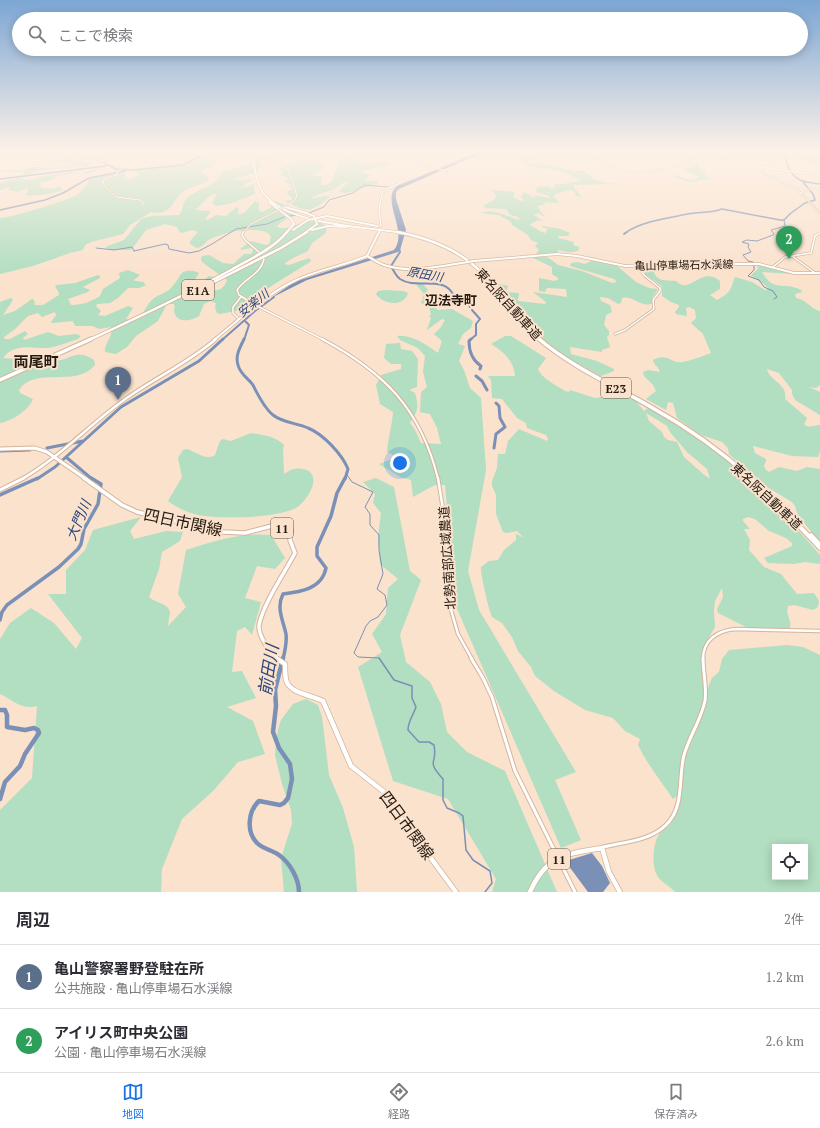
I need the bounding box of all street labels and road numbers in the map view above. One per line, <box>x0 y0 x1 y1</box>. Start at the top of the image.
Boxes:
street label: 亀山停車場石水渓線 <box>634 257 734 273</box>
street label: 東名阪自動車道 <box>472 264 546 344</box>
road number: E1A <box>182 280 214 300</box>
road number: E23 <box>601 378 631 398</box>
street label: 東名阪自動車道 <box>728 458 806 534</box>
street label: 四日市関線 <box>142 503 224 541</box>
street label: 北勢南部広域農道 <box>434 505 460 611</box>
road number: 11 <box>271 518 293 538</box>
street label: 四日市関線 <box>375 786 439 864</box>
road number: 11 <box>548 849 570 869</box>

